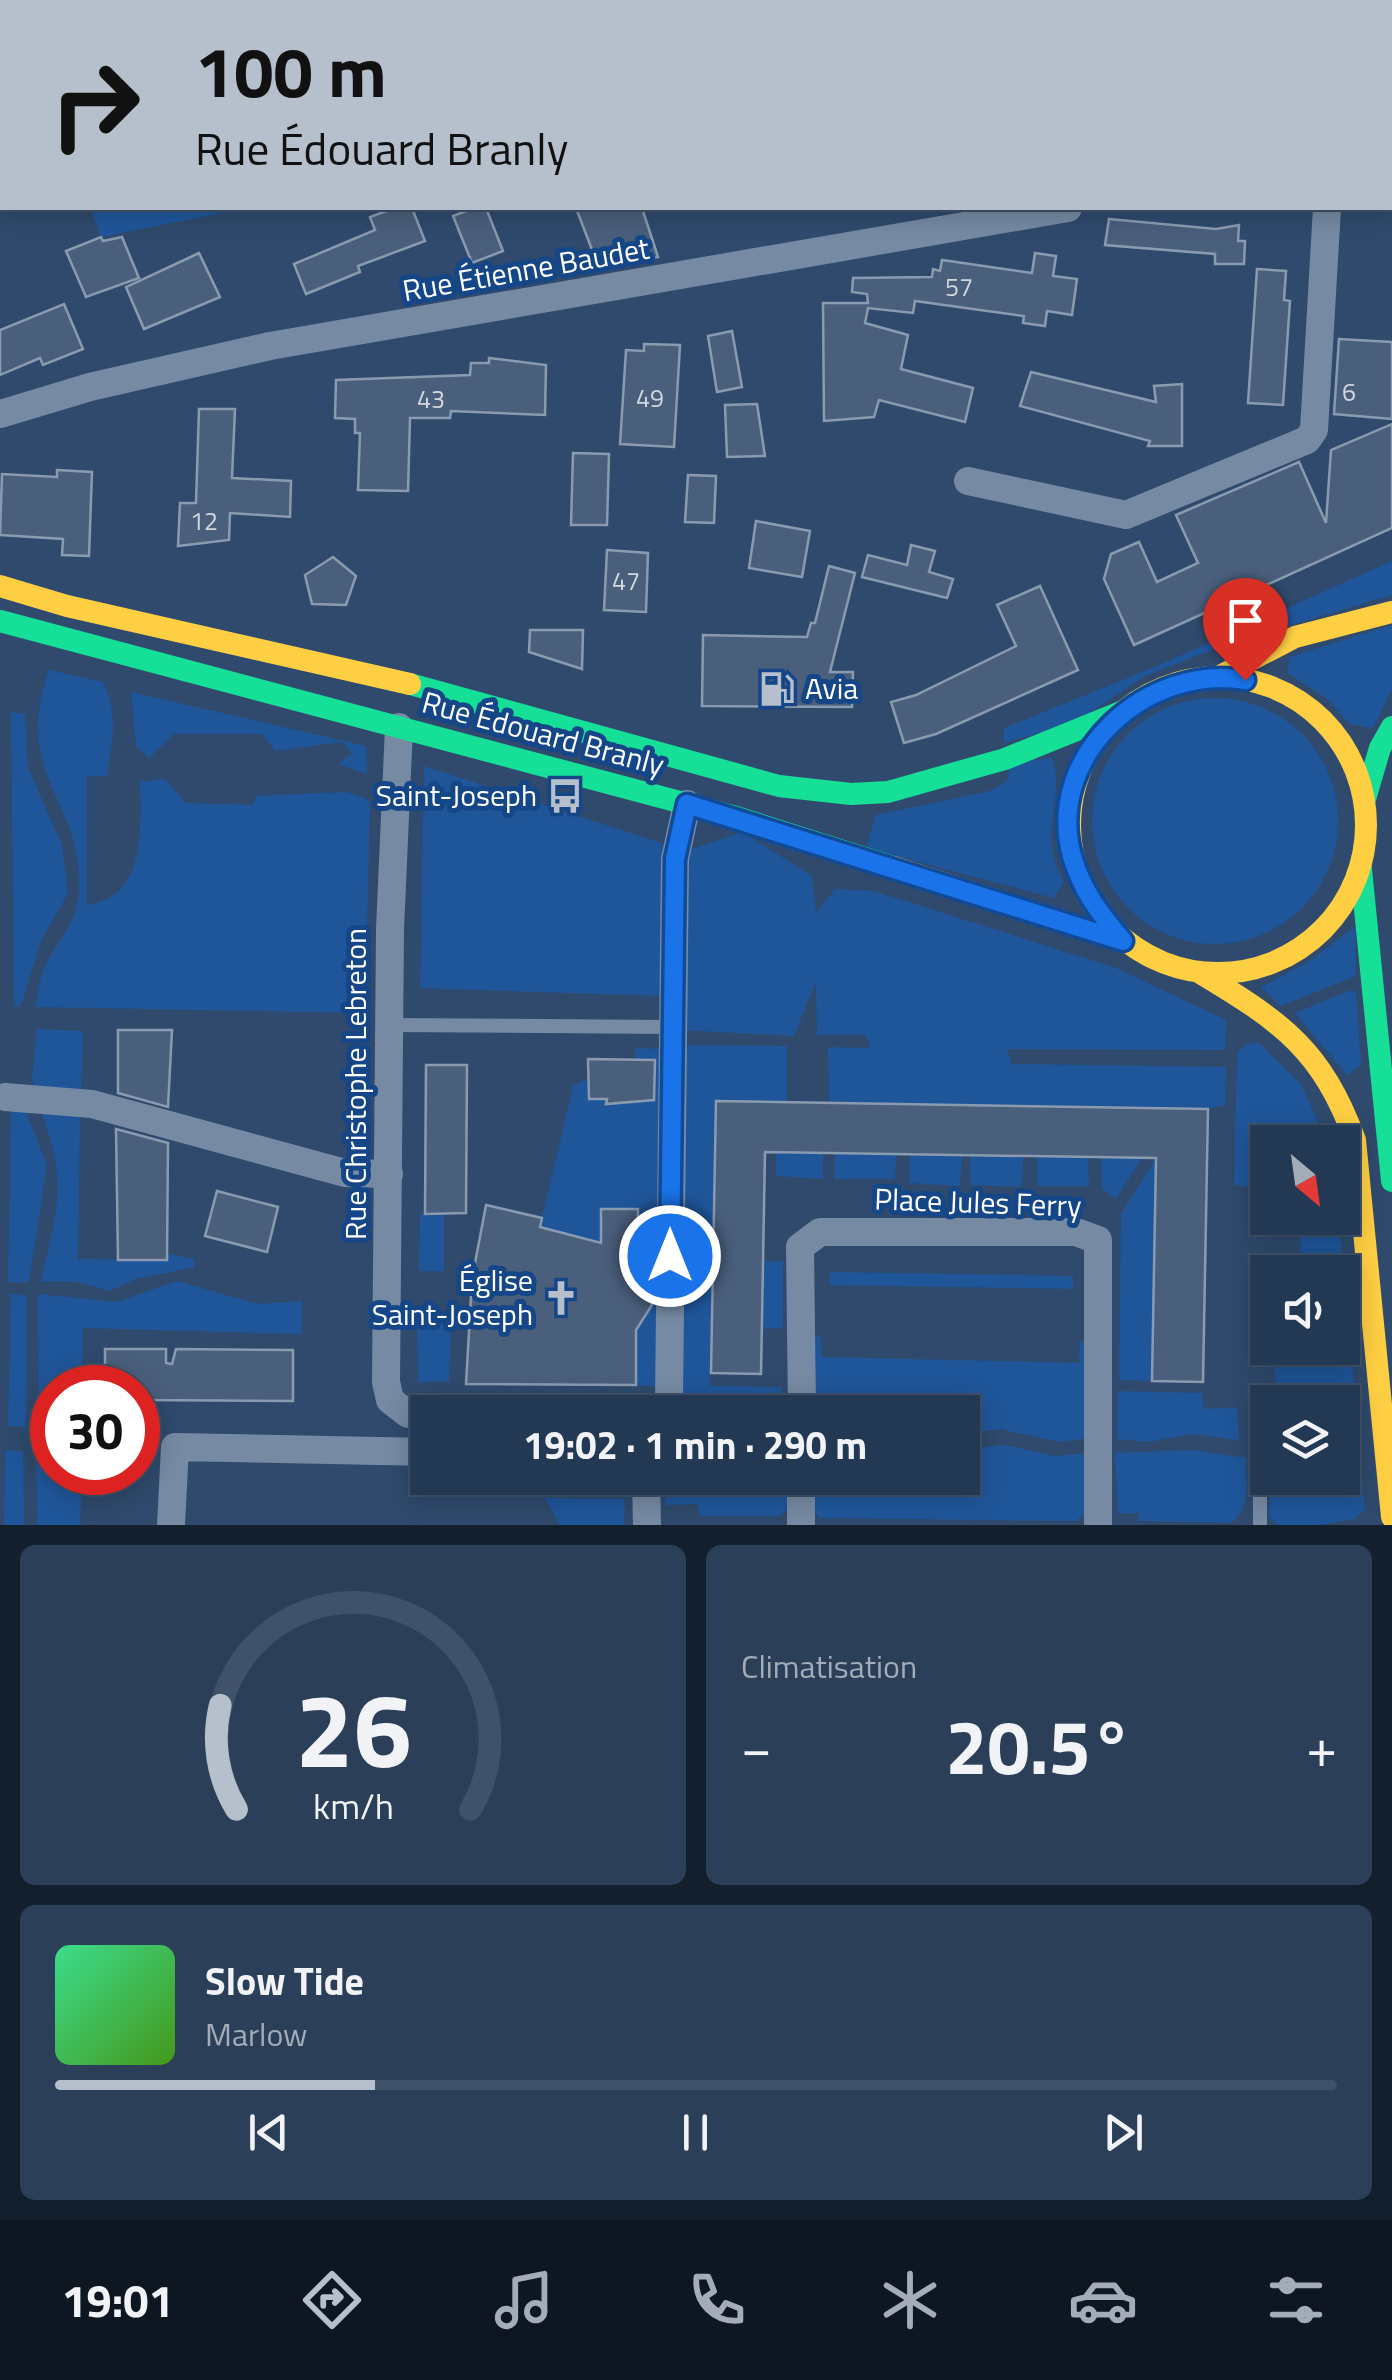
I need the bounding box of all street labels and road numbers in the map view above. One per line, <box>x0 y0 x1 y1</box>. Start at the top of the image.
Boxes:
street label: Rue Étienne Baudet <box>399 225 653 313</box>
street label: Rue Édouard Branly <box>417 679 669 787</box>
street label: Rue Christophe Lebreton <box>332 928 378 1240</box>
street label: Place Jules Ferry <box>874 1175 1082 1229</box>

